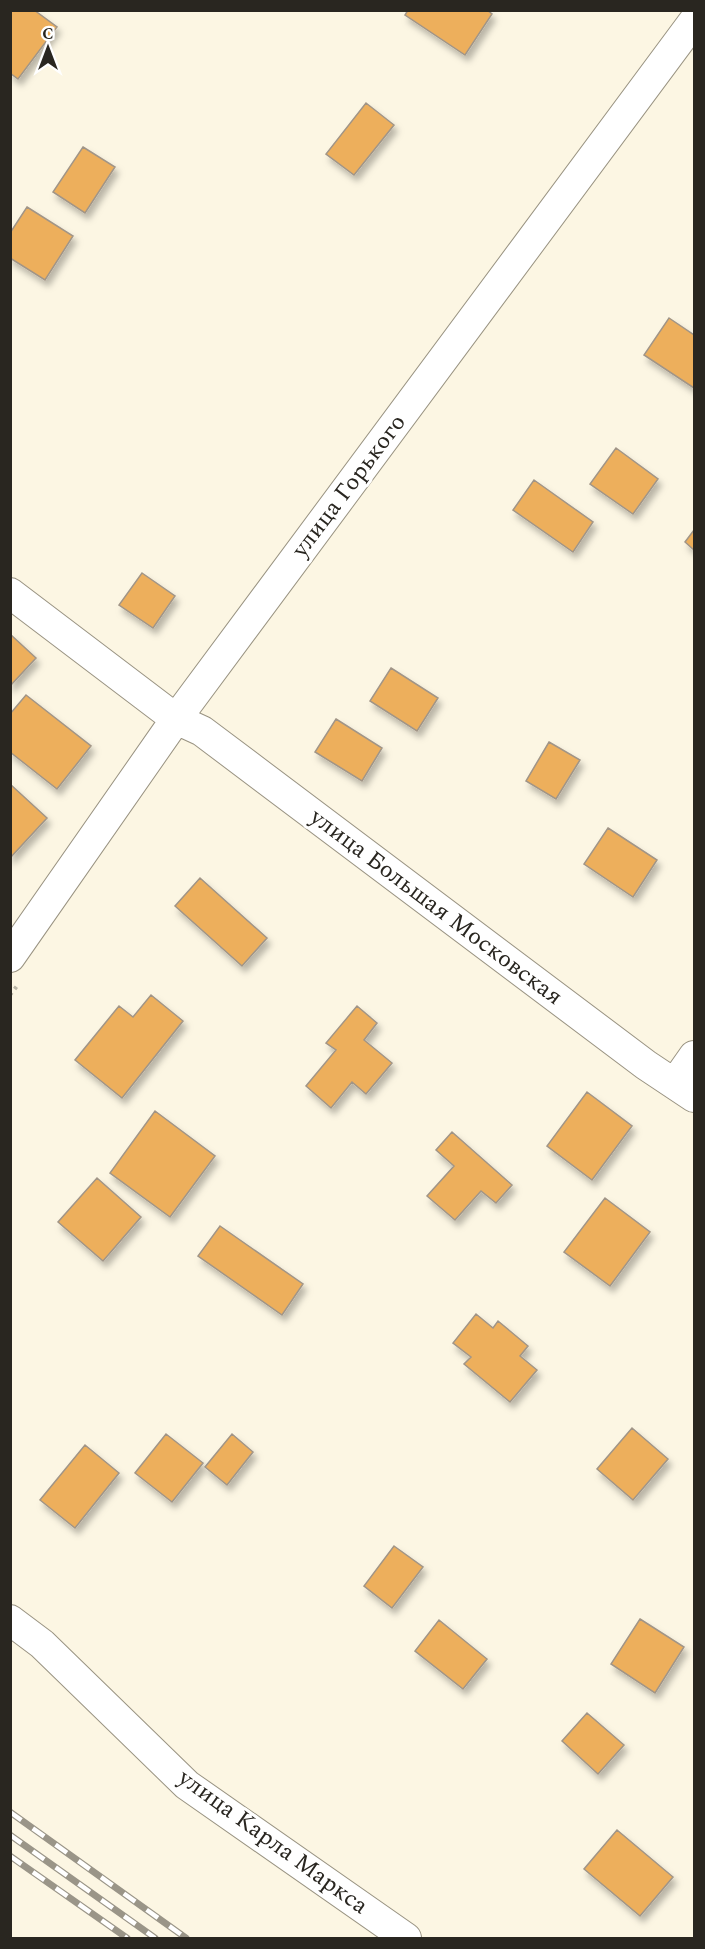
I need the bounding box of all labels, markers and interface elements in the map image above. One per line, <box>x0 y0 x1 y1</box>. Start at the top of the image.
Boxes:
north arrow <box>18 18 78 78</box>
text: С <box>42 22 54 46</box>
street label: улица Горького <box>282 407 415 566</box>
street label: улица Большая Московская <box>301 799 570 1014</box>
street label: улица Карла Маркса <box>169 1760 376 1924</box>

